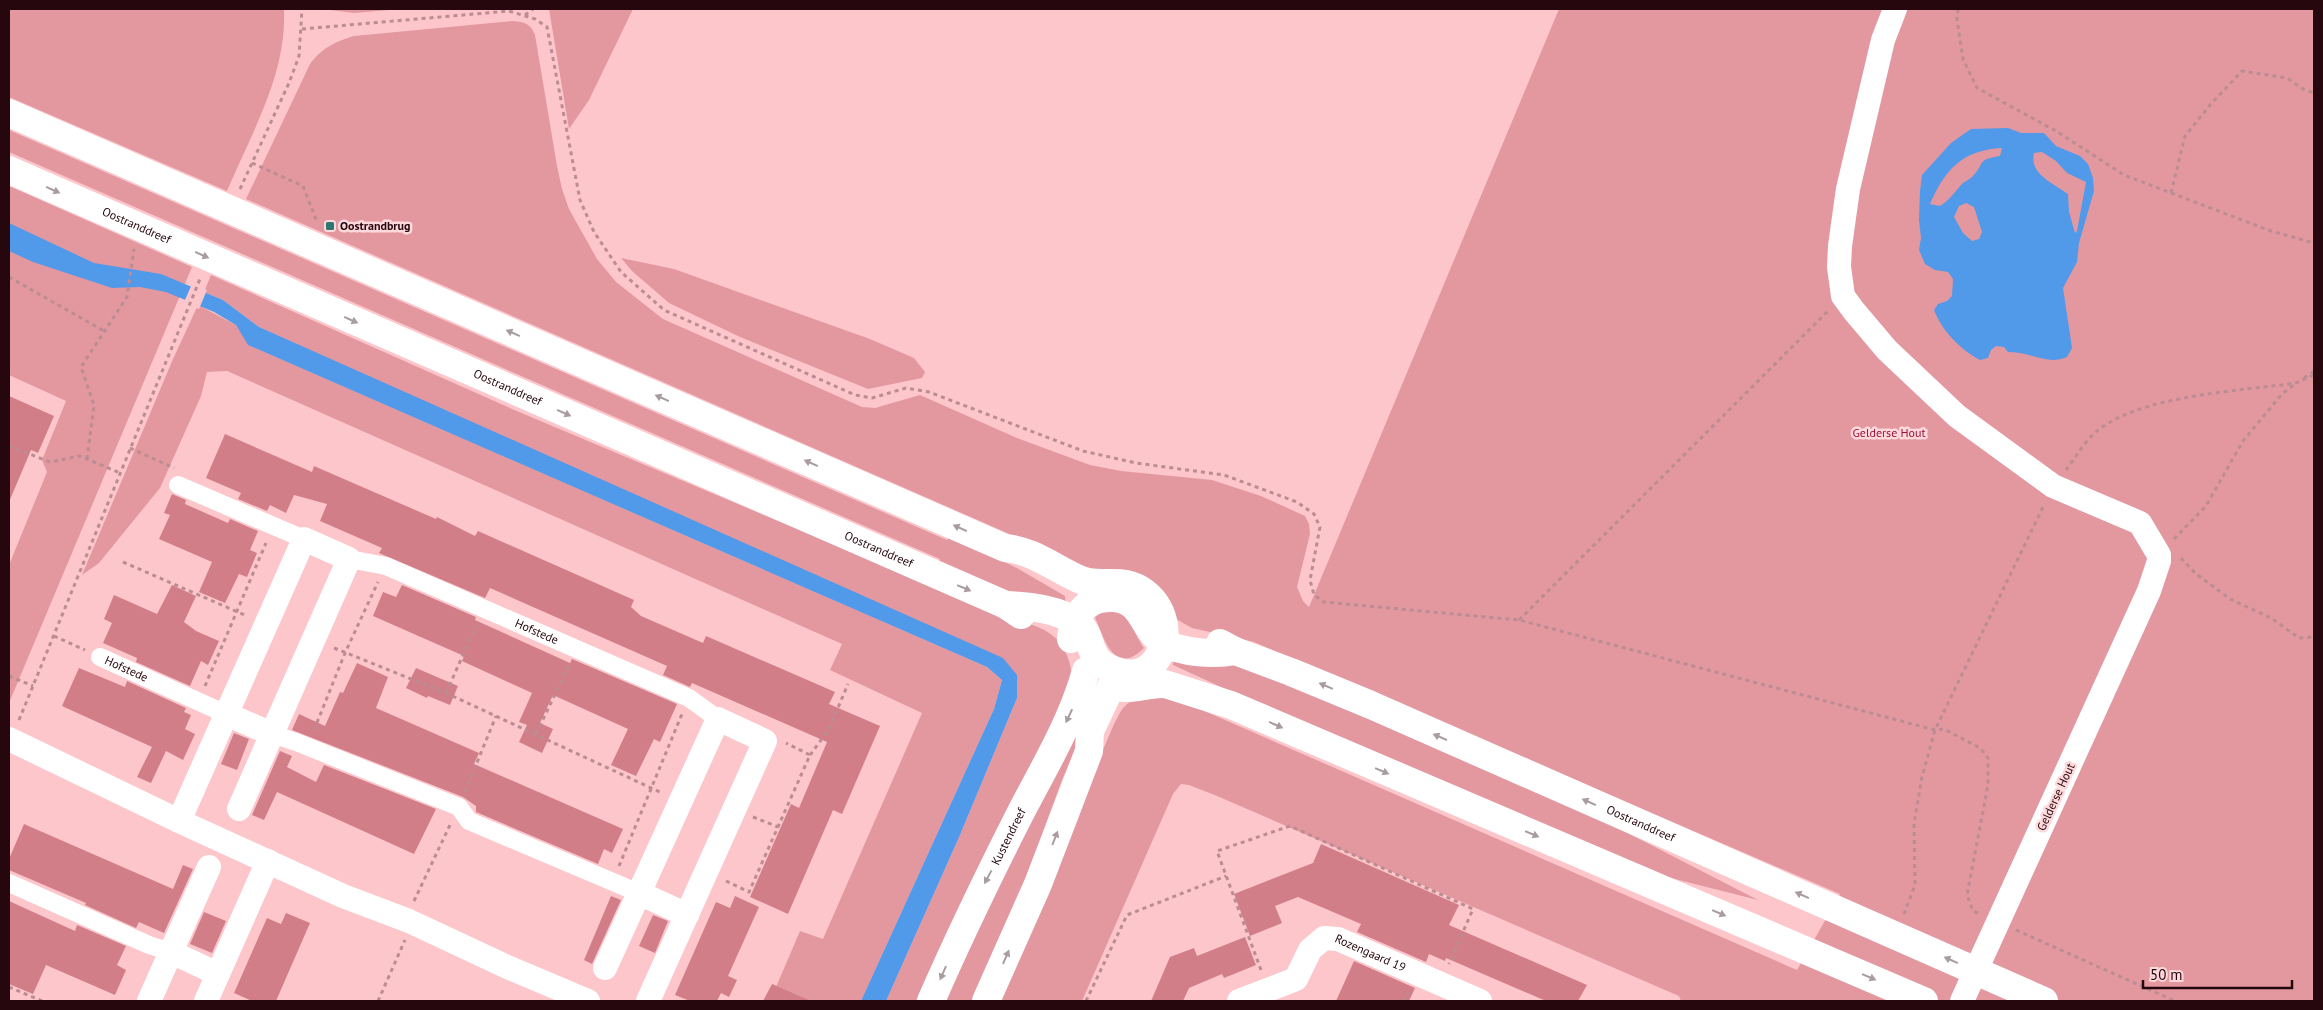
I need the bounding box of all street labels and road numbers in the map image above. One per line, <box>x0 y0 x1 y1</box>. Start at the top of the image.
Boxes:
street label: Oostranddreef <box>100 204 174 247</box>
street label: Oostranddreef <box>471 366 545 409</box>
street label: Oostranddreef <box>842 528 917 571</box>
street label: Hofstede <box>513 615 561 647</box>
street label: Hofstede <box>103 652 151 685</box>
street label: Gelderse Hout <box>2033 761 2078 833</box>
street label: Oostranddreef <box>1604 802 1679 845</box>
street label: Kustendreef <box>988 804 1029 867</box>
street label: Rozengaard 19 <box>1333 931 1408 975</box>

